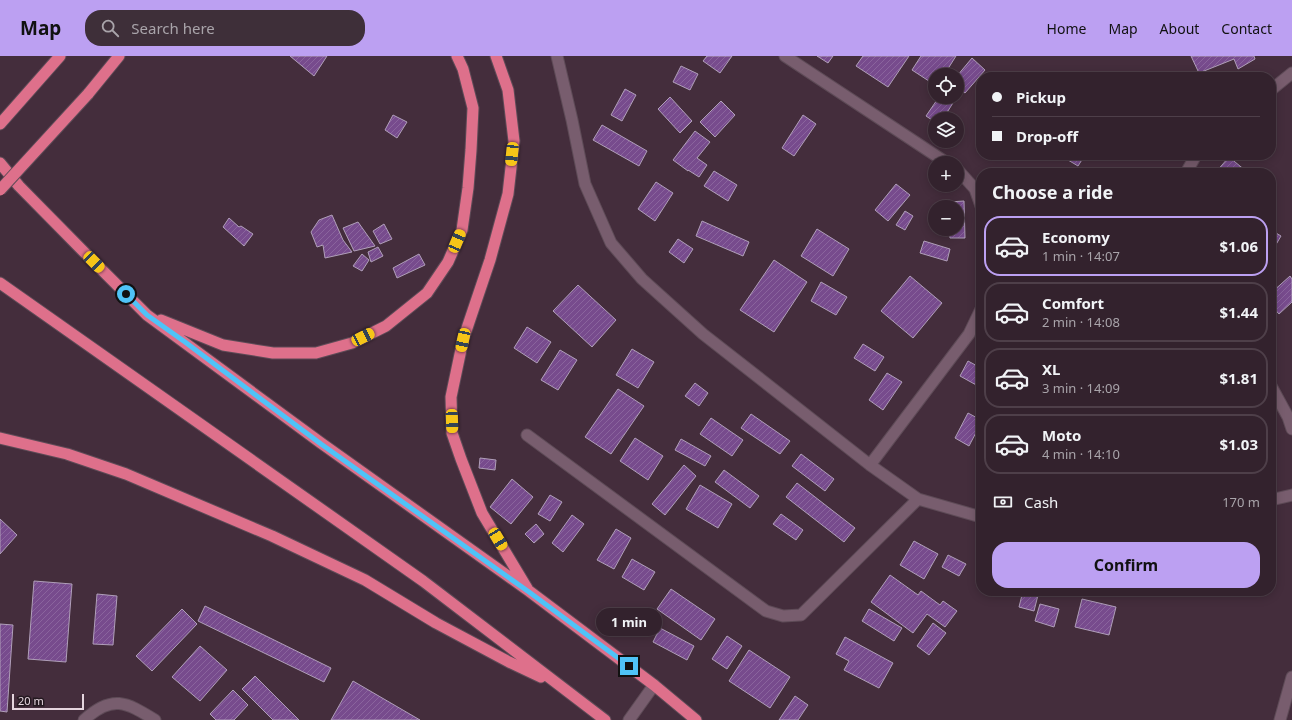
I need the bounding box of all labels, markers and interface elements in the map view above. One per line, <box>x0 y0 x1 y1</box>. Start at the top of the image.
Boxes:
search box <box>85 10 365 46</box>
text: Map <box>20 15 61 41</box>
icon: search <box>99 17 121 39</box>
text: Search here <box>131 18 215 38</box>
text: Home <box>1047 19 1086 38</box>
text: Map <box>1108 19 1138 38</box>
text: About <box>1160 19 1199 38</box>
text: Contact <box>1221 19 1272 38</box>
map controls <box>928 68 964 236</box>
button: locate <box>928 68 964 104</box>
text: Pickup <box>1016 87 1066 107</box>
button: layers <box>928 112 964 148</box>
text: Drop-off <box>1016 126 1078 146</box>
car <box>505 141 519 167</box>
button: + <box>928 156 964 192</box>
text: Choose a ride <box>992 180 1113 204</box>
button: − <box>928 200 964 236</box>
text: Economy <box>1042 227 1110 247</box>
car <box>447 228 467 254</box>
icon: car <box>994 228 1030 264</box>
text: $1.06 <box>1219 236 1258 256</box>
text: 1 min · 14:07 <box>1042 247 1120 265</box>
car <box>81 249 107 275</box>
route start <box>117 285 135 303</box>
text: Comfort <box>1042 293 1104 313</box>
icon: car <box>994 294 1030 330</box>
text: $1.44 <box>1219 302 1258 322</box>
text: 2 min · 14:08 <box>1042 313 1120 331</box>
car <box>350 326 376 348</box>
car <box>455 327 471 353</box>
text: XL <box>1042 359 1060 379</box>
icon: car <box>994 360 1030 396</box>
text: $1.81 <box>1219 368 1258 388</box>
text: 3 min · 14:09 <box>1042 379 1120 397</box>
car <box>446 409 458 433</box>
text: Moto <box>1042 425 1081 445</box>
icon: car <box>994 426 1030 462</box>
text: $1.03 <box>1219 434 1258 454</box>
text: 4 min · 14:10 <box>1042 445 1120 463</box>
icon: cash <box>992 491 1014 513</box>
text: Cash <box>1024 492 1058 512</box>
text: 170 m <box>1222 493 1260 511</box>
car <box>487 526 509 552</box>
button: Confirm <box>992 542 1260 588</box>
callout: 1 min <box>596 608 662 636</box>
text: 1 min <box>611 613 647 631</box>
route end <box>620 657 638 675</box>
scale bar <box>12 692 84 711</box>
text: 20 m <box>18 693 44 708</box>

